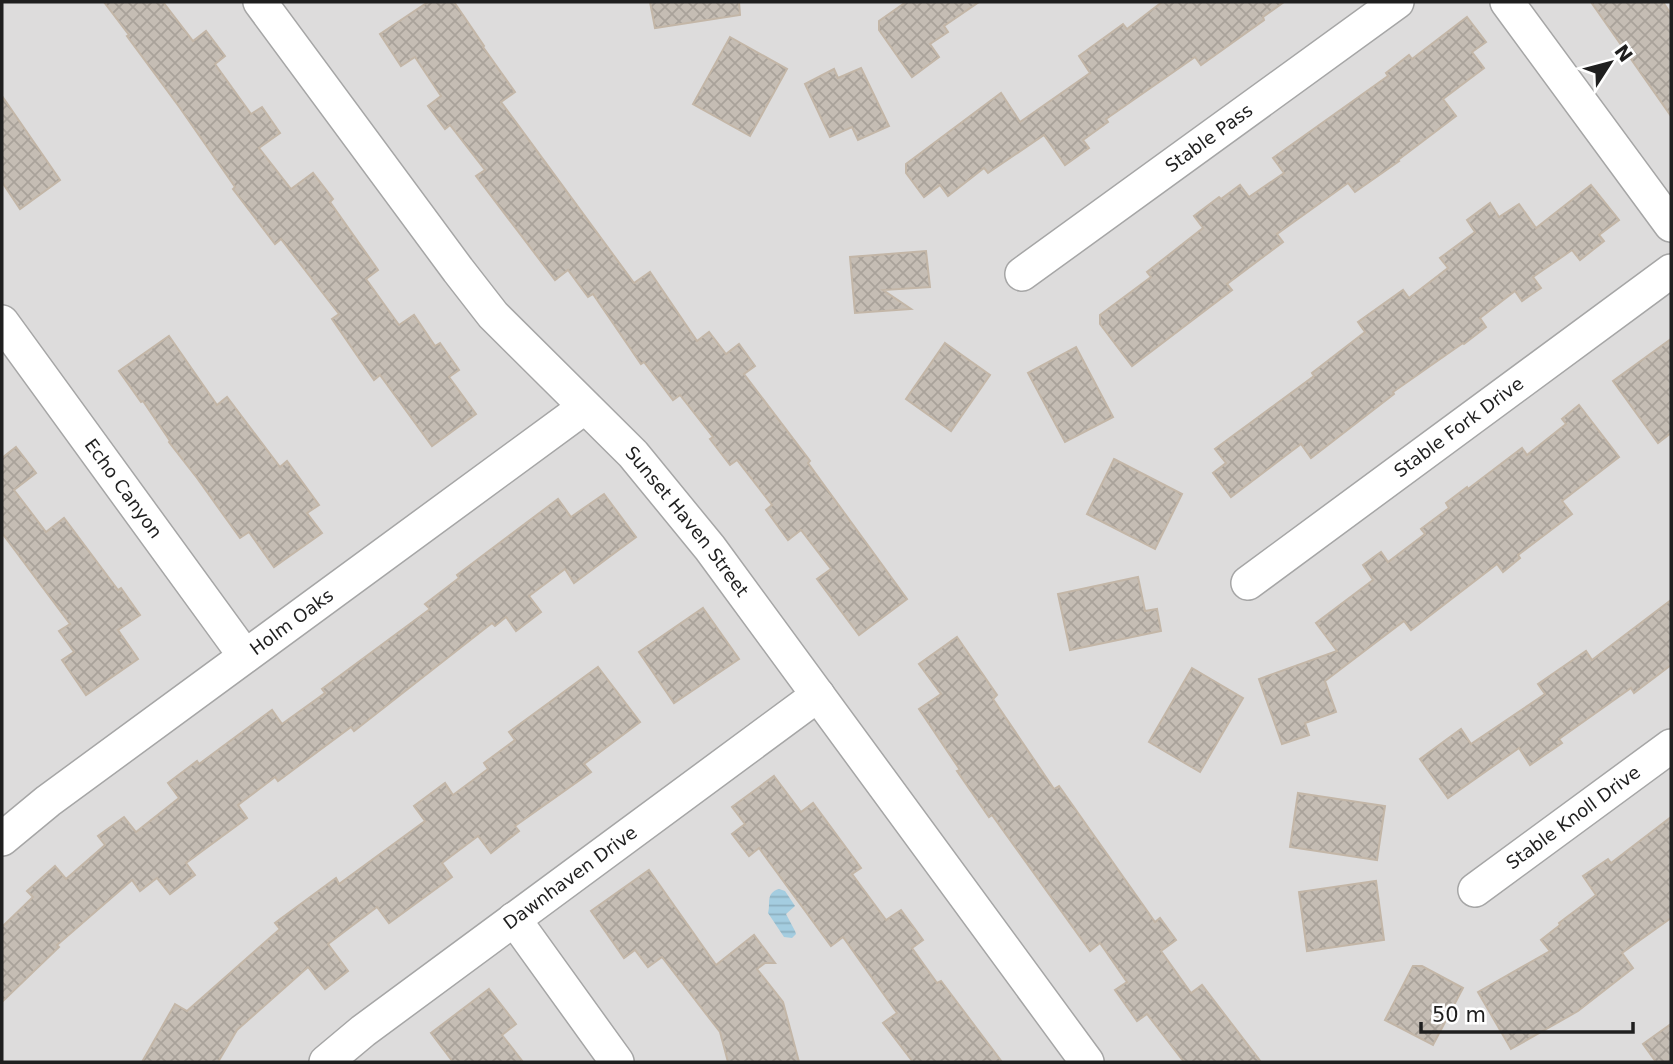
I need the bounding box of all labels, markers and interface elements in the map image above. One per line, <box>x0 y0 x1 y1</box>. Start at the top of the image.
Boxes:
north arrow <box>1575 28 1645 98</box>
text: N <box>1610 40 1637 66</box>
street label: Stable Pass <box>1161 99 1256 177</box>
street label: Stable Fork Drive <box>1390 373 1527 482</box>
street label: Echo Canyon <box>81 435 167 542</box>
street label: Sunset Haven Street <box>621 442 753 601</box>
street label: Holm Oaks <box>246 584 337 659</box>
street label: Stable Knoll Drive <box>1502 761 1644 873</box>
street label: Dawnhaven Drive <box>499 821 641 934</box>
scale bar <box>1421 990 1633 1034</box>
text: 50 m <box>1432 1003 1486 1027</box>

